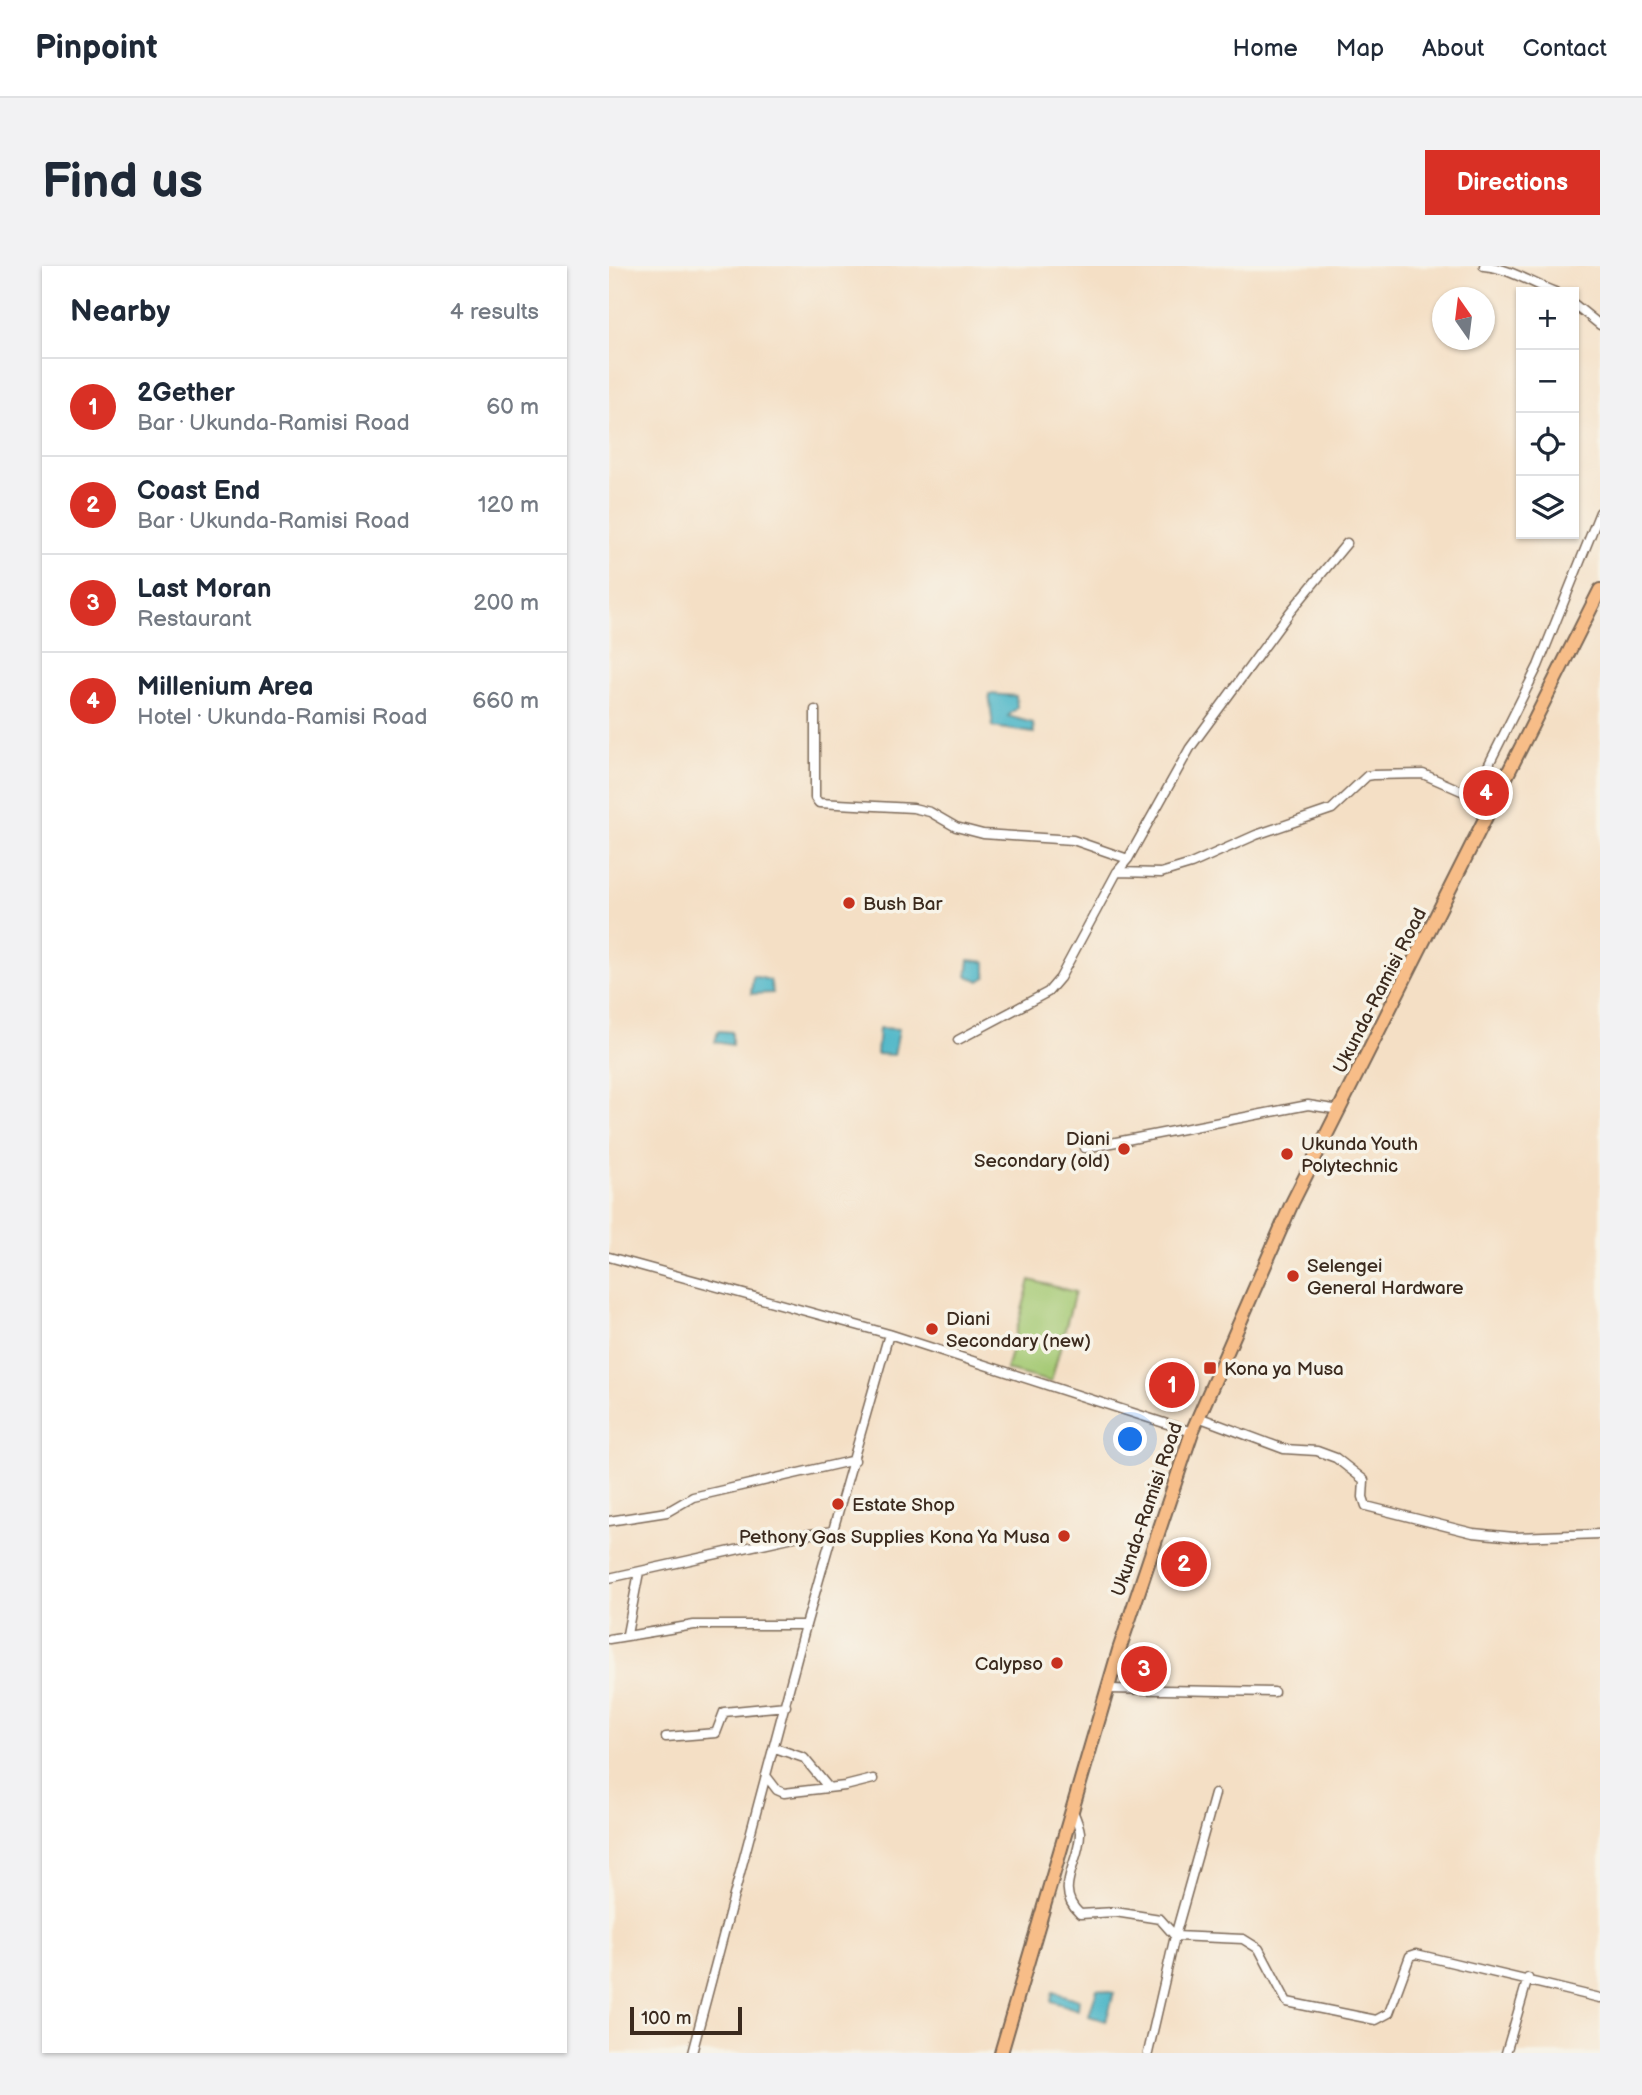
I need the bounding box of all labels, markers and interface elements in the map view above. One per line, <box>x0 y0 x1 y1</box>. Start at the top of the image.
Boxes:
text: Pinpoint <box>35 28 157 68</box>
text: Home <box>1233 34 1298 63</box>
text: Map <box>1336 34 1384 63</box>
text: About <box>1422 34 1484 63</box>
text: Contact <box>1522 34 1607 63</box>
button: Directions <box>1425 150 1600 215</box>
text: Find us <box>42 153 203 212</box>
north arrow <box>1432 287 1495 350</box>
map controls <box>1516 287 1579 539</box>
button: + <box>1516 287 1579 350</box>
text: Nearby <box>70 294 170 330</box>
text: 4 results <box>450 298 539 326</box>
button: − <box>1516 350 1579 413</box>
text: 2Gether <box>137 378 235 409</box>
text: 1 <box>88 393 98 421</box>
text: 60 m <box>486 393 539 421</box>
text: Bar · Ukunda-Ramisi Road <box>137 409 410 437</box>
button: locate <box>1516 413 1579 476</box>
text: Coast End <box>137 476 260 507</box>
button: layers <box>1516 476 1579 539</box>
text: 2 <box>86 491 100 519</box>
text: 120 m <box>478 491 539 519</box>
text: Bar · Ukunda-Ramisi Road <box>137 507 410 535</box>
text: Last Moran <box>137 574 271 605</box>
text: 3 <box>86 589 100 617</box>
text: 200 m <box>473 589 539 617</box>
text: Restaurant <box>137 605 251 633</box>
text: Millenium Area <box>137 672 314 703</box>
text: 4 <box>86 687 100 715</box>
text: 660 m <box>472 687 539 715</box>
text: Hotel · Ukunda-Ramisi Road <box>137 703 427 731</box>
pin: 4 <box>1463 767 1509 819</box>
place label: Bush Bar <box>863 893 943 916</box>
marker: Bush Bar <box>841 895 857 911</box>
street label: Ukunda-Ramisi Road <box>1329 904 1432 1077</box>
place label: Diani Secondary (old) <box>974 1128 1110 1173</box>
place label: Ukunda Youth Polytechnic <box>1301 1133 1418 1178</box>
marker: Diani Secondary (old) <box>1116 1141 1132 1157</box>
marker: Ukunda Youth Polytechnic <box>1279 1146 1295 1162</box>
place label: Selengei General Hardware <box>1307 1255 1464 1300</box>
marker: Selengei General Hardware <box>1285 1268 1301 1284</box>
place label: Diani Secondary (new) <box>946 1308 1091 1353</box>
marker: Diani Secondary (new) <box>924 1321 940 1337</box>
place label: Kona ya Musa <box>1224 1358 1344 1381</box>
pin: 1 <box>1149 1359 1195 1411</box>
marker: Kona ya Musa <box>1202 1360 1218 1376</box>
street label: Ukunda-Ramisi Road <box>1107 1420 1188 1599</box>
your location <box>1113 1422 1147 1456</box>
place label: Estate Shop <box>852 1494 955 1517</box>
marker: Estate Shop <box>830 1496 846 1512</box>
place label: Pethony Gas Supplies Kona Ya Musa <box>739 1526 1050 1549</box>
marker: Pethony Gas Supplies Kona Ya Musa <box>1056 1528 1072 1544</box>
pin: 2 <box>1161 1538 1207 1590</box>
pin: 3 <box>1121 1643 1167 1695</box>
place label: Calypso <box>975 1653 1043 1676</box>
marker: Calypso <box>1049 1655 1065 1671</box>
scale bar <box>630 2004 742 2036</box>
text: 100 m <box>641 2007 692 2030</box>

